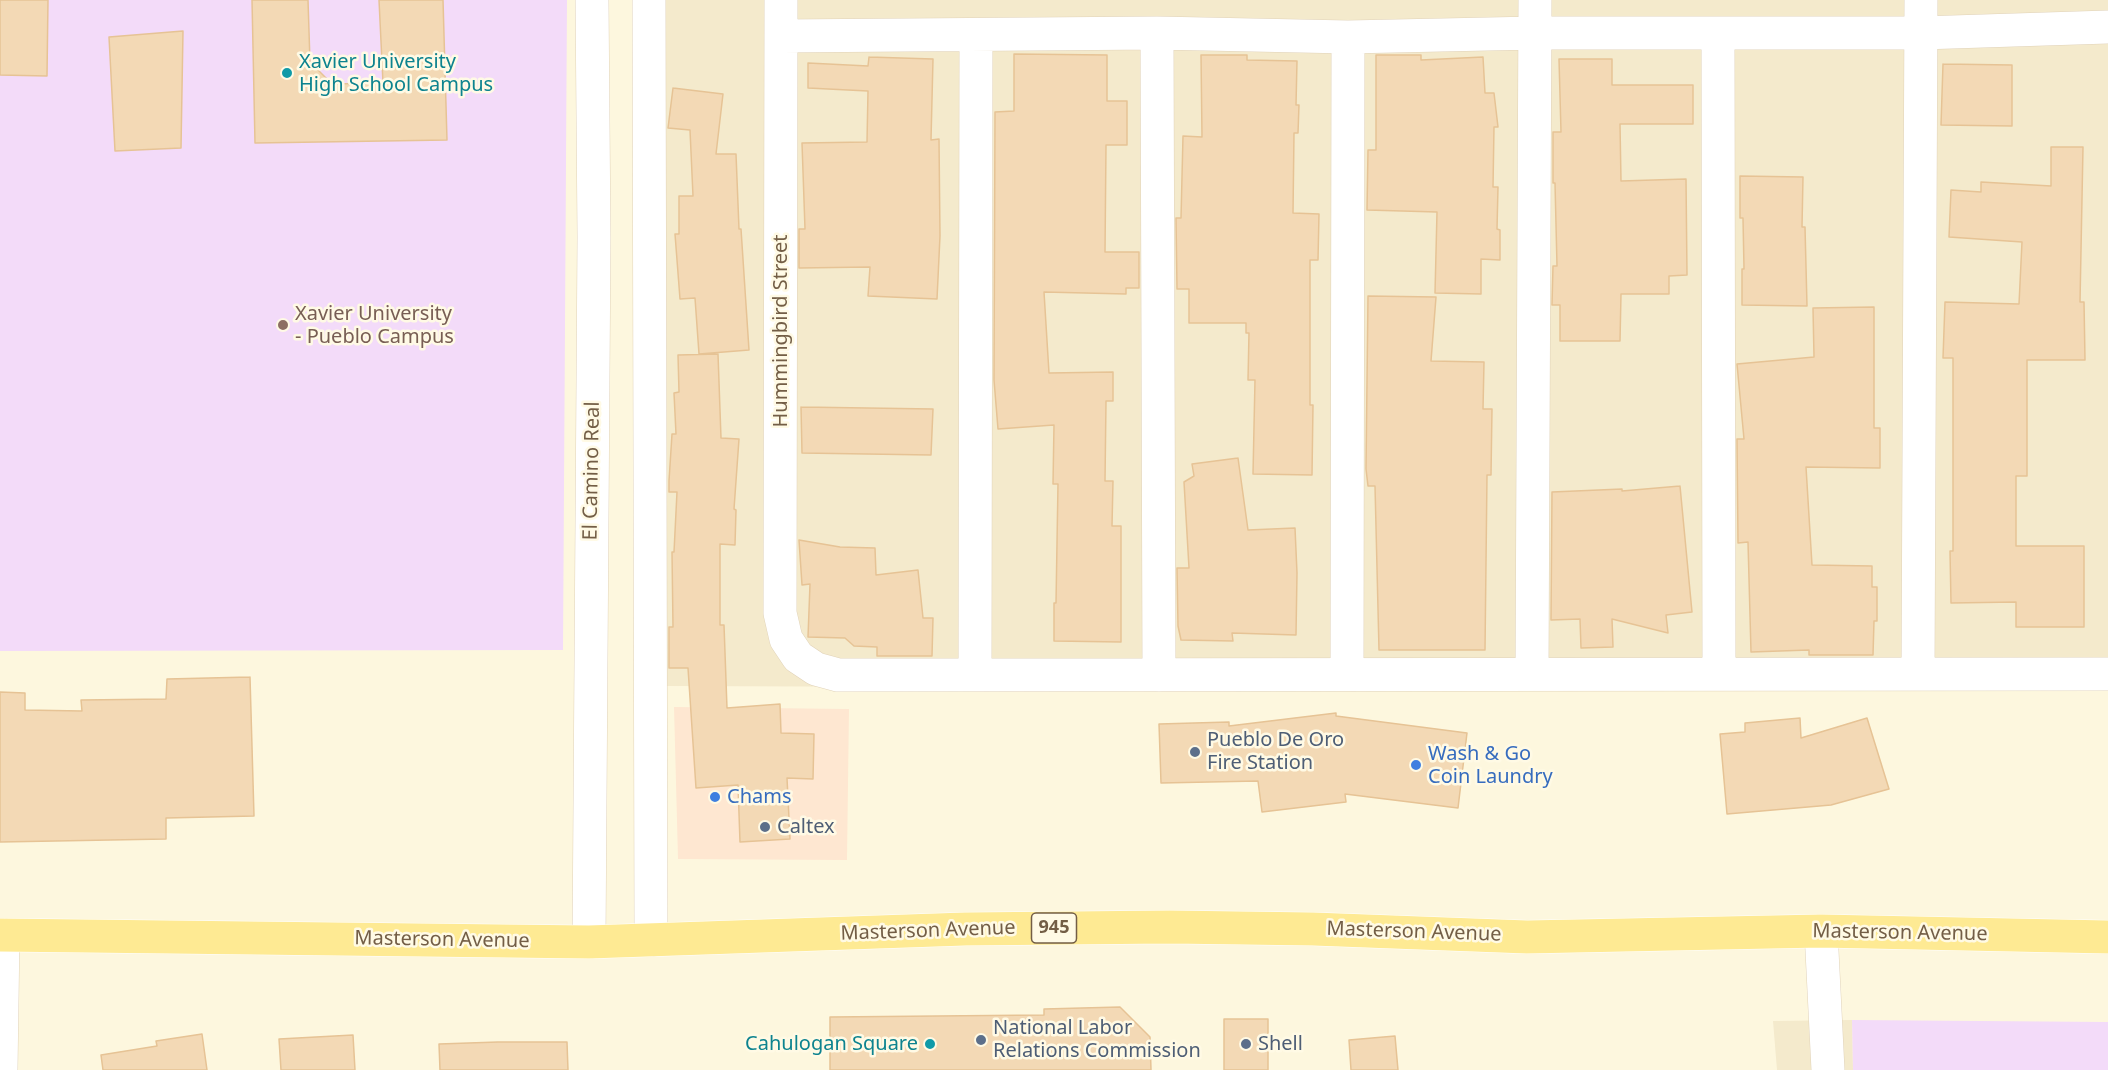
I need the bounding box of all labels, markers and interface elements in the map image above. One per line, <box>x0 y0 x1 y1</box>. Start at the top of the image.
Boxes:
place label: Xavier University High School Campus <box>299 50 493 97</box>
marker: Xavier University High School Campus <box>280 66 294 80</box>
street label: Hummingbird Street <box>769 234 793 428</box>
place label: Xavier University - Pueblo Campus <box>295 302 454 349</box>
marker: Xavier University - Pueblo Campus <box>276 318 290 332</box>
street label: El Camino Real <box>579 401 605 541</box>
place label: Pueblo De Oro Fire Station <box>1207 728 1344 775</box>
place label: Wash & Go Coin Laundry <box>1428 742 1553 789</box>
marker: Pueblo De Oro Fire Station <box>1188 745 1202 759</box>
marker: Wash & Go Coin Laundry <box>1409 758 1423 772</box>
place label: Chams <box>727 785 791 809</box>
marker: Chams <box>708 790 722 804</box>
place label: Caltex <box>777 815 835 839</box>
marker: Caltex <box>758 820 772 834</box>
road number: 945 <box>1032 913 1076 943</box>
street label: Masterson Avenue <box>840 916 1016 946</box>
street label: Masterson Avenue <box>1326 917 1502 947</box>
street label: Masterson Avenue <box>1812 919 1988 947</box>
street label: Masterson Avenue <box>354 926 530 954</box>
place label: National Labor Relations Commission <box>993 1016 1201 1063</box>
place label: Cahulogan Square <box>745 1032 918 1056</box>
place label: Shell <box>1258 1032 1303 1056</box>
marker: National Labor Relations Commission <box>974 1033 988 1047</box>
marker: Cahulogan Square <box>923 1037 937 1051</box>
marker: Shell <box>1239 1037 1253 1051</box>

